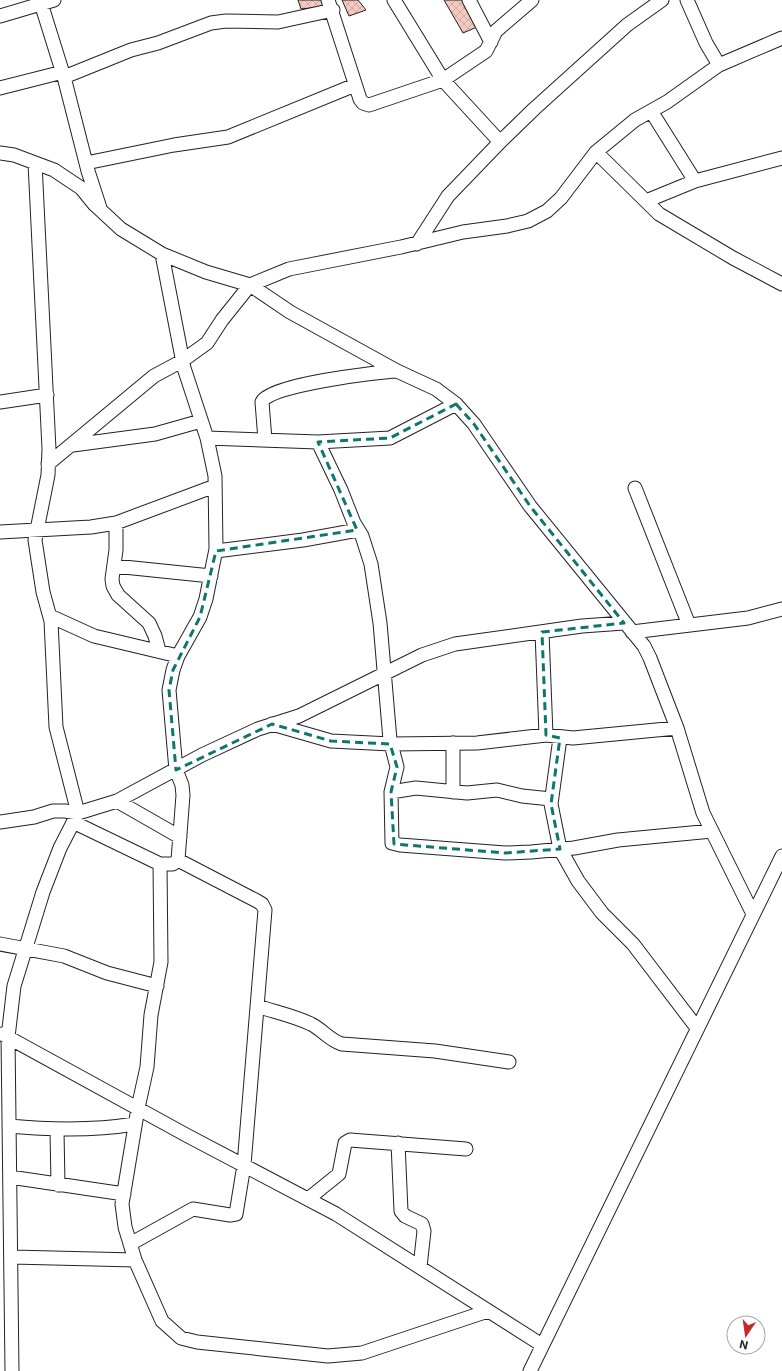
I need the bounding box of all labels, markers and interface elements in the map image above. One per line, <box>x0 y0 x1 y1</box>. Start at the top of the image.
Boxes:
north arrow <box>726 1315 766 1355</box>
text: N <box>738 1337 749 1353</box>

